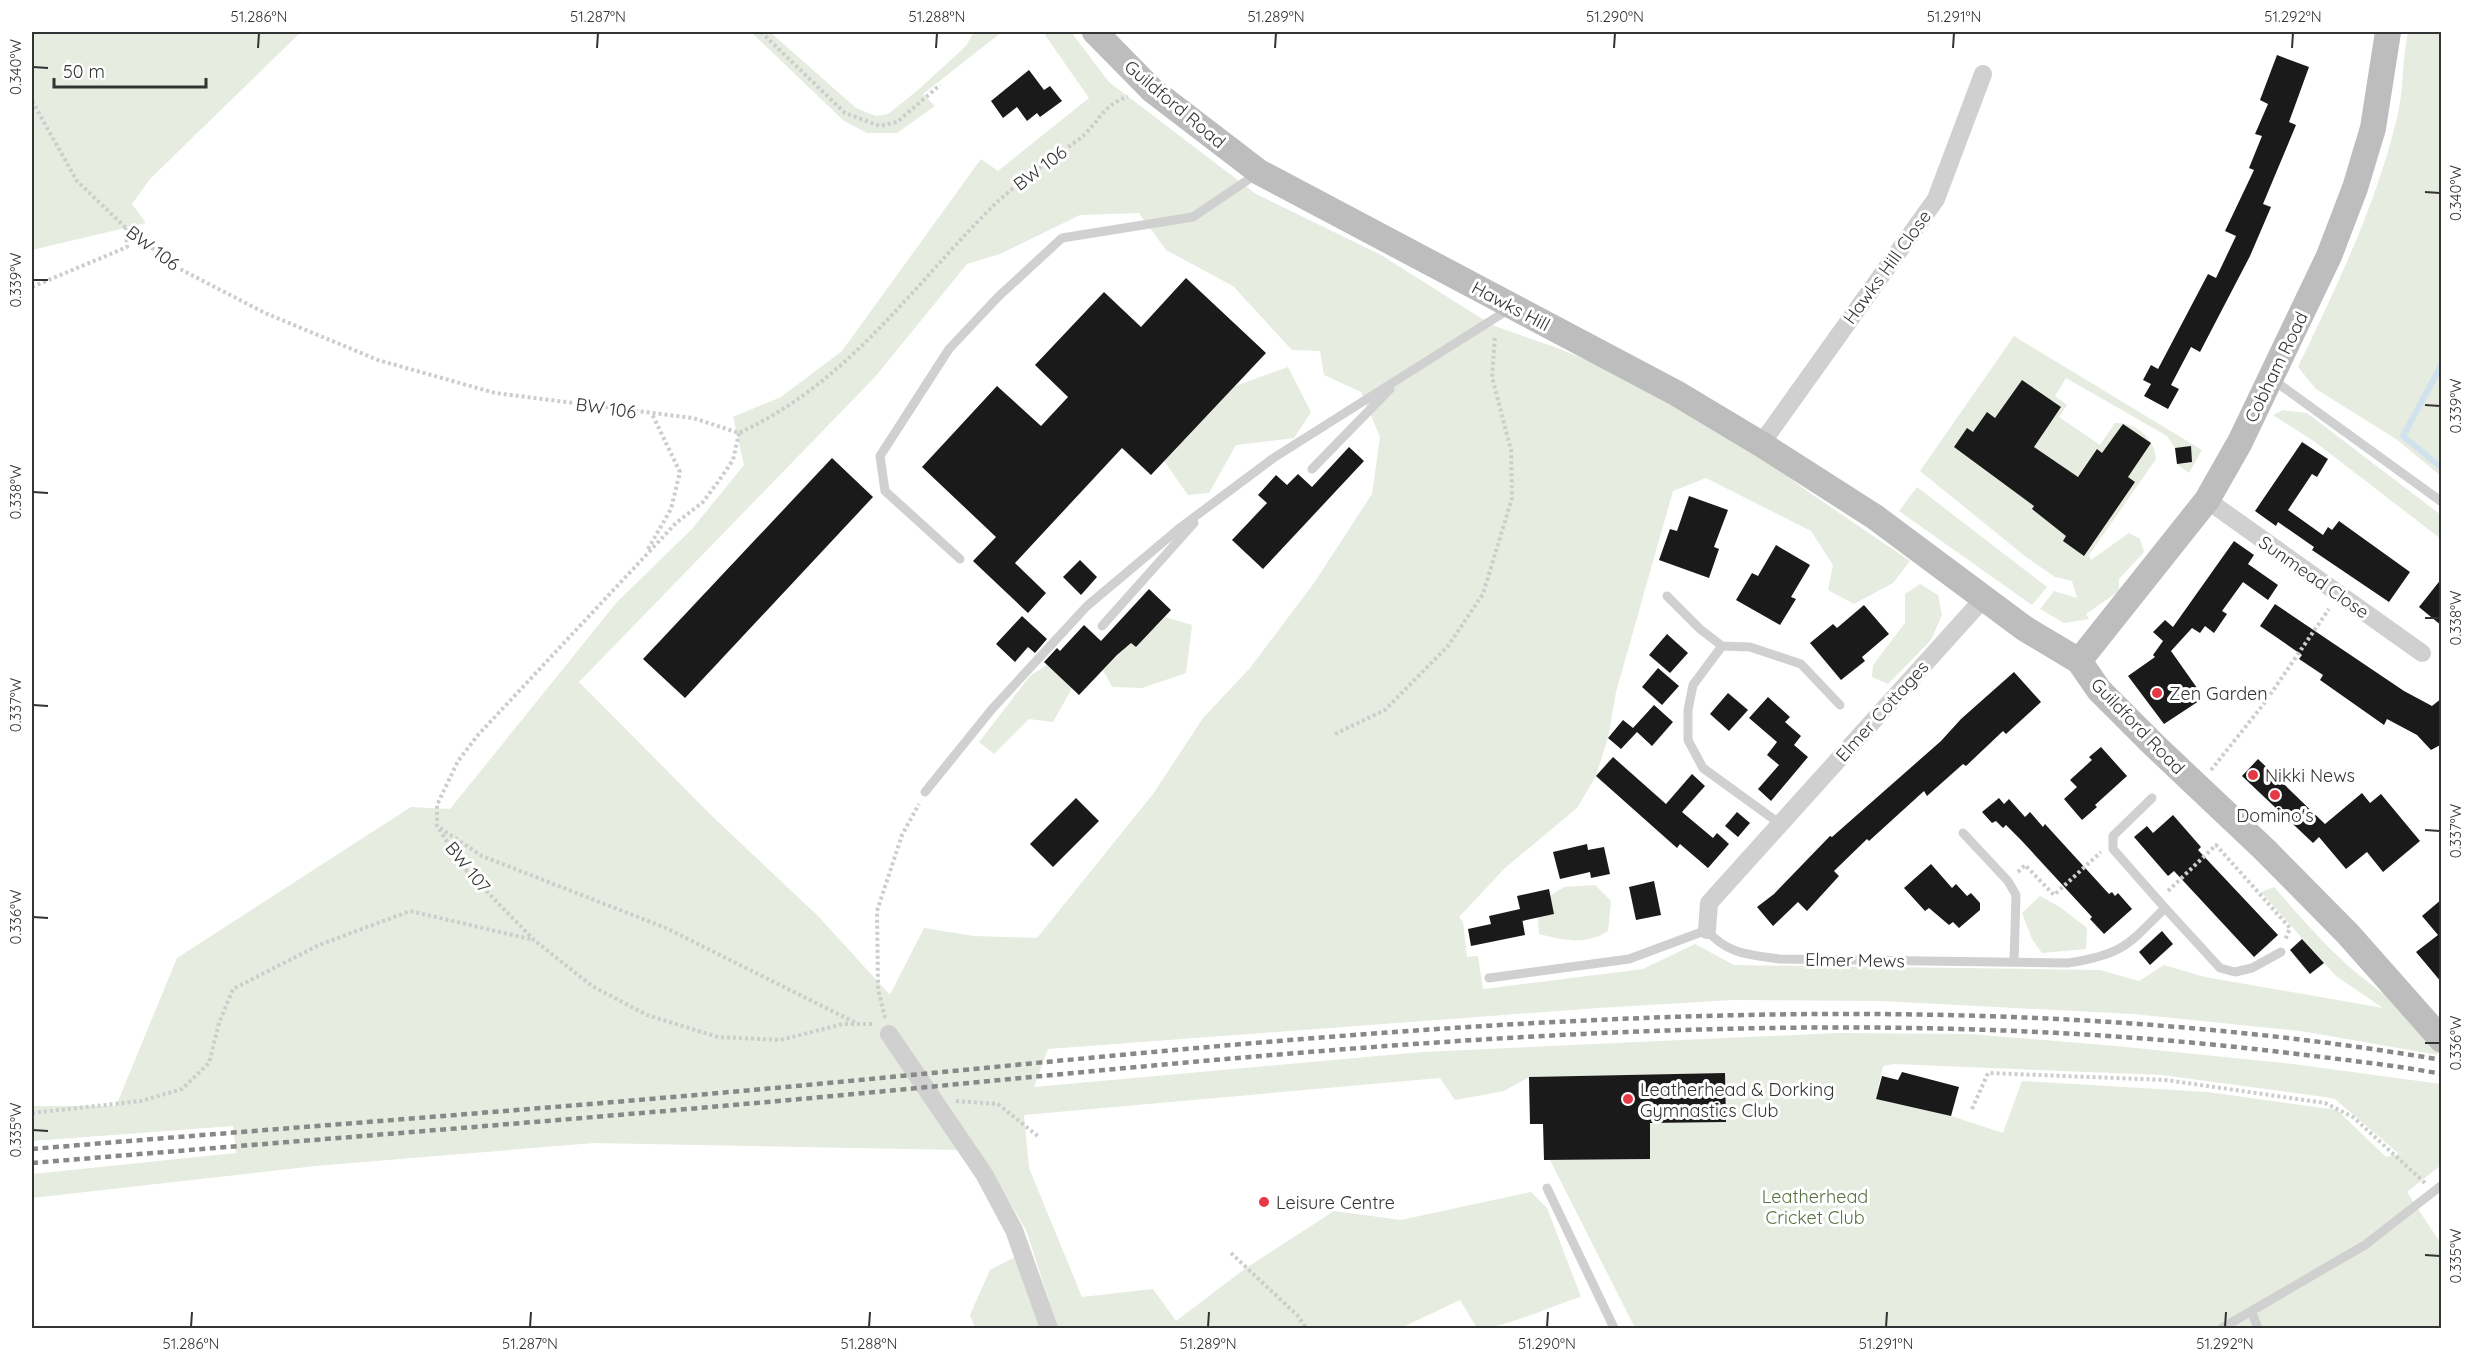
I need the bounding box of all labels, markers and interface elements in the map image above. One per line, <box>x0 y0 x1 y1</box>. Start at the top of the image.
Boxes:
text: 51.286°N <box>231 7 287 26</box>
text: 51.287°N <box>570 7 626 26</box>
text: 51.288°N <box>909 7 965 26</box>
text: 51.289°N <box>1247 7 1305 26</box>
text: 51.290°N <box>1586 7 1644 26</box>
text: 51.291°N <box>1927 7 1981 26</box>
text: 51.292°N <box>2264 7 2322 26</box>
text: 0.340°W <box>6 39 25 95</box>
scale bar <box>54 51 206 89</box>
street label: Guildford Road <box>1120 55 1230 153</box>
text: 50 m <box>63 60 105 83</box>
street label: BW 106 <box>1009 140 1072 196</box>
text: 0.340°W <box>2446 165 2465 221</box>
street label: Hawks Hill Close <box>1838 205 1936 329</box>
street label: BW 106 <box>122 220 185 276</box>
text: 0.339°W <box>6 252 25 308</box>
street label: Hawks Hill <box>1468 276 1554 336</box>
street label: Cobham Road <box>2239 308 2313 426</box>
text: 0.339°W <box>2446 378 2465 434</box>
street label: BW 106 <box>574 392 638 424</box>
text: 0.338°W <box>6 464 25 519</box>
street label: Sunmead Close <box>2254 530 2374 624</box>
text: 0.338°W <box>2446 590 2465 645</box>
street label: Elmer Cottages <box>1831 656 1933 766</box>
street label: Guildford Road <box>2086 673 2190 779</box>
text: 0.337°W <box>6 677 25 732</box>
place label: Zen Garden <box>2169 682 2268 705</box>
marker: Zen Garden <box>2150 686 2164 700</box>
place label: Nikki News <box>2265 764 2355 787</box>
marker: Nikki News <box>2246 768 2260 782</box>
marker: Domino's <box>2268 788 2282 802</box>
text: 0.337°W <box>2446 803 2465 858</box>
place label: Domino's <box>2236 804 2314 827</box>
street label: BW 107 <box>440 837 496 897</box>
text: 0.336°W <box>6 889 25 944</box>
street label: Elmer Mews <box>1805 948 1905 972</box>
text: 0.336°W <box>2446 1015 2465 1070</box>
place label: Leatherhead & Dorking Gymnastics Club <box>1640 1078 1835 1122</box>
marker: Leatherhead & Dorking Gymnastics Club <box>1621 1092 1635 1106</box>
text: 0.335°W <box>6 1102 25 1158</box>
park label: Leatherhead Cricket Club <box>1762 1185 1868 1229</box>
place label: Leisure Centre <box>1276 1191 1395 1214</box>
marker: Leisure Centre <box>1257 1195 1271 1209</box>
text: 0.335°W <box>2446 1228 2465 1284</box>
text: 51.286°N <box>163 1334 219 1353</box>
text: 51.287°N <box>502 1334 558 1353</box>
text: 51.288°N <box>841 1334 897 1353</box>
text: 51.289°N <box>1179 1334 1237 1353</box>
text: 51.290°N <box>1518 1334 1576 1353</box>
text: 51.291°N <box>1859 1334 1913 1353</box>
text: 51.292°N <box>2196 1334 2254 1353</box>

